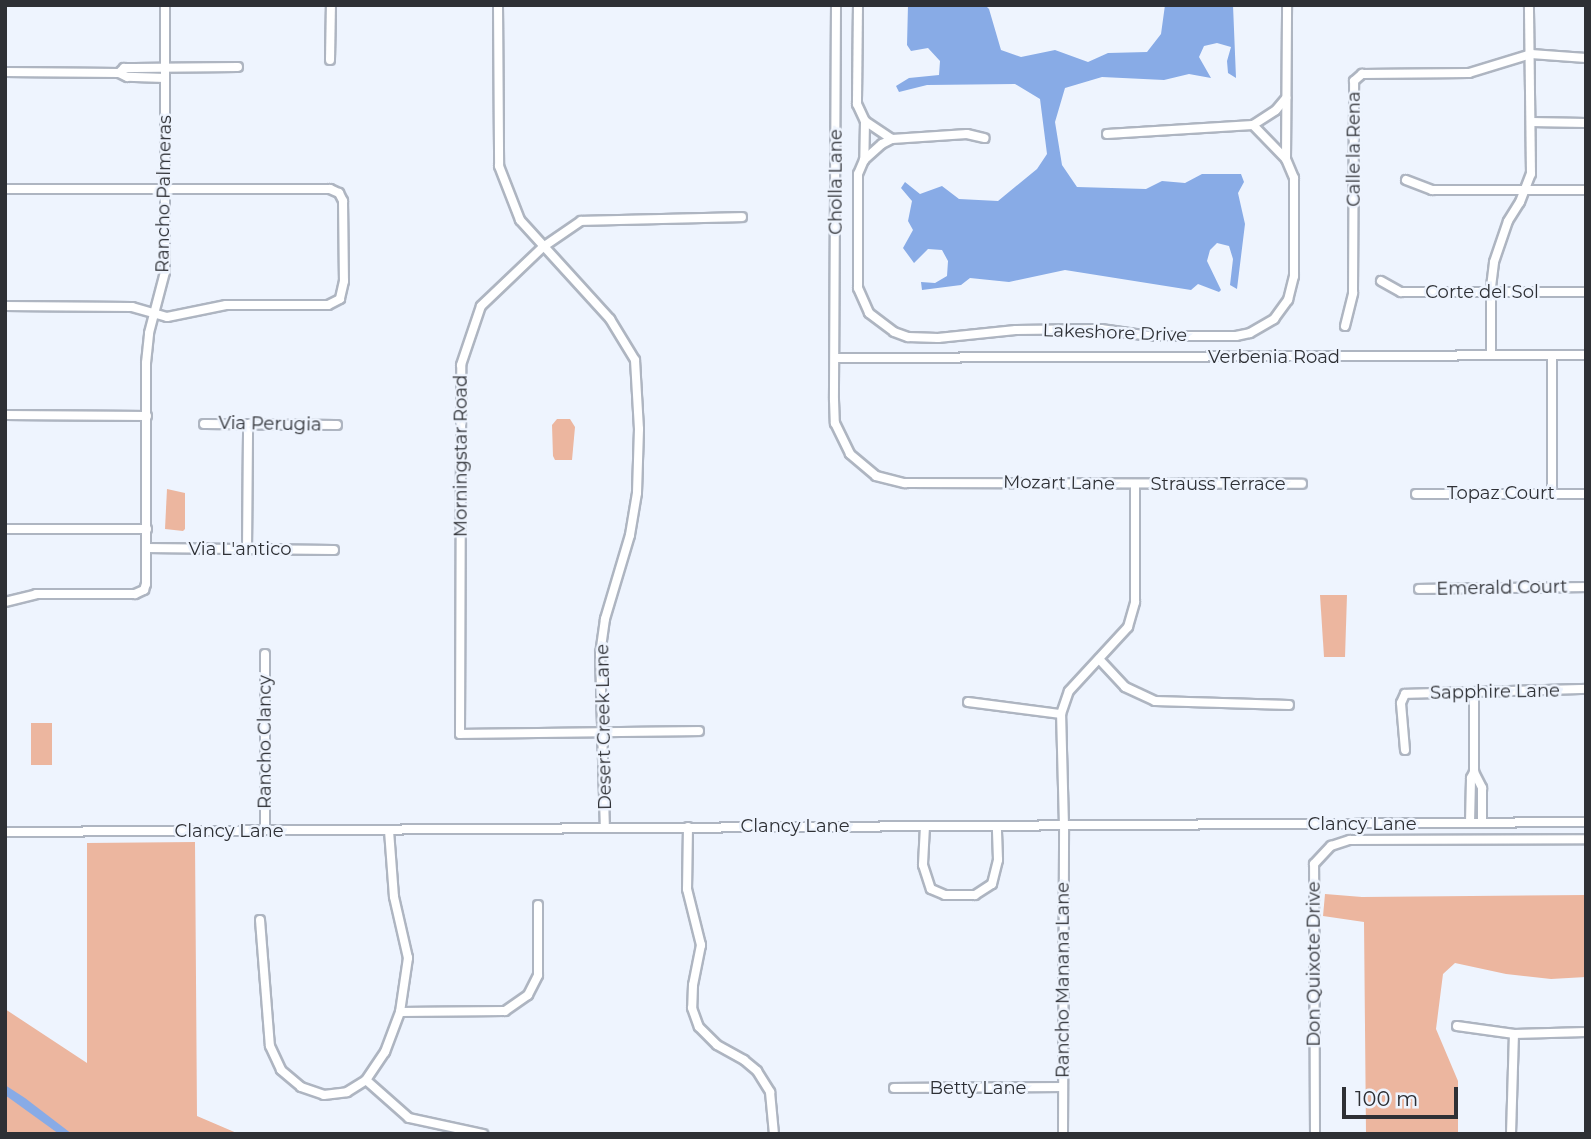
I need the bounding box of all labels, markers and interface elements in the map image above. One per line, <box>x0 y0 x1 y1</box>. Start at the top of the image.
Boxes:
street label: Calle la Rena <box>1343 91 1365 207</box>
street label: Rancho Palmeras <box>152 115 176 273</box>
street label: Cholla Lane <box>825 129 847 235</box>
street label: Corte del Sol <box>1425 281 1539 303</box>
street label: Lakeshore Drive <box>1042 320 1188 346</box>
street label: Verbenia Road <box>1208 346 1340 368</box>
street label: Morningstar Road <box>450 375 472 537</box>
street label: Via Perugia <box>218 412 322 436</box>
street label: Mozart Lane <box>1003 471 1115 495</box>
street label: Strauss Terrace <box>1150 473 1286 495</box>
street label: Topaz Court <box>1447 482 1555 504</box>
street label: Via L'antico <box>189 538 291 560</box>
street label: Emerald Court <box>1436 576 1568 600</box>
street label: Desert Creek Lane <box>592 644 616 810</box>
street label: Rancho Clancy <box>254 675 276 809</box>
street label: Sapphire Lane <box>1430 680 1560 704</box>
street label: Clancy Lane <box>1307 813 1417 835</box>
street label: Clancy Lane <box>740 815 850 837</box>
street label: Clancy Lane <box>174 820 284 842</box>
street label: Don Quixote Drive <box>1303 881 1325 1047</box>
street label: Rancho Manana Lane <box>1052 882 1074 1078</box>
scale bar <box>1346 1072 1462 1116</box>
street label: Betty Lane <box>930 1077 1026 1099</box>
text: 100 m <box>1355 1086 1418 1111</box>

